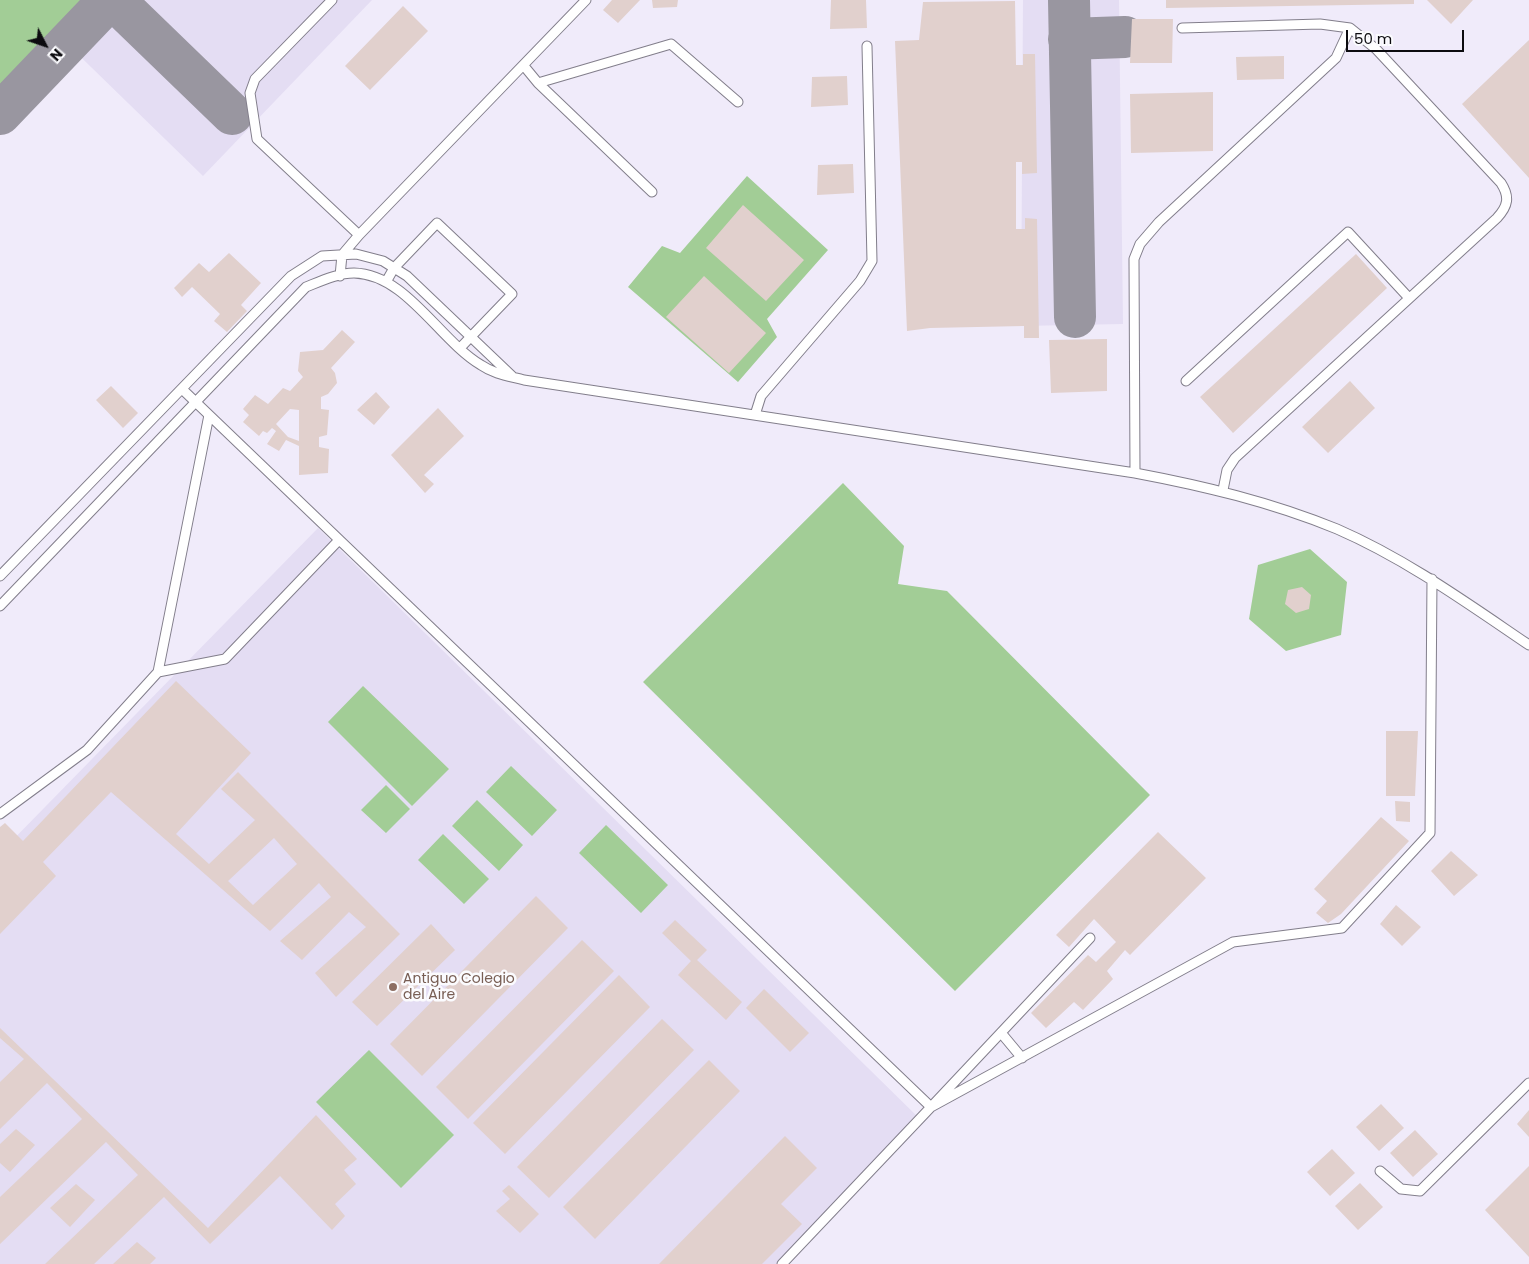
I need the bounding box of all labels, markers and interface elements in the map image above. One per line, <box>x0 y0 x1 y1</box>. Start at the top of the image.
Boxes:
north arrow <box>20 20 70 70</box>
scale bar <box>1349 20 1466 52</box>
text: 50 m <box>1354 28 1392 49</box>
text: N <box>45 44 67 65</box>
place label: Antiguo Colegio del Aire <box>403 971 515 1004</box>
marker: Antiguo Colegio del Aire <box>387 981 399 993</box>

